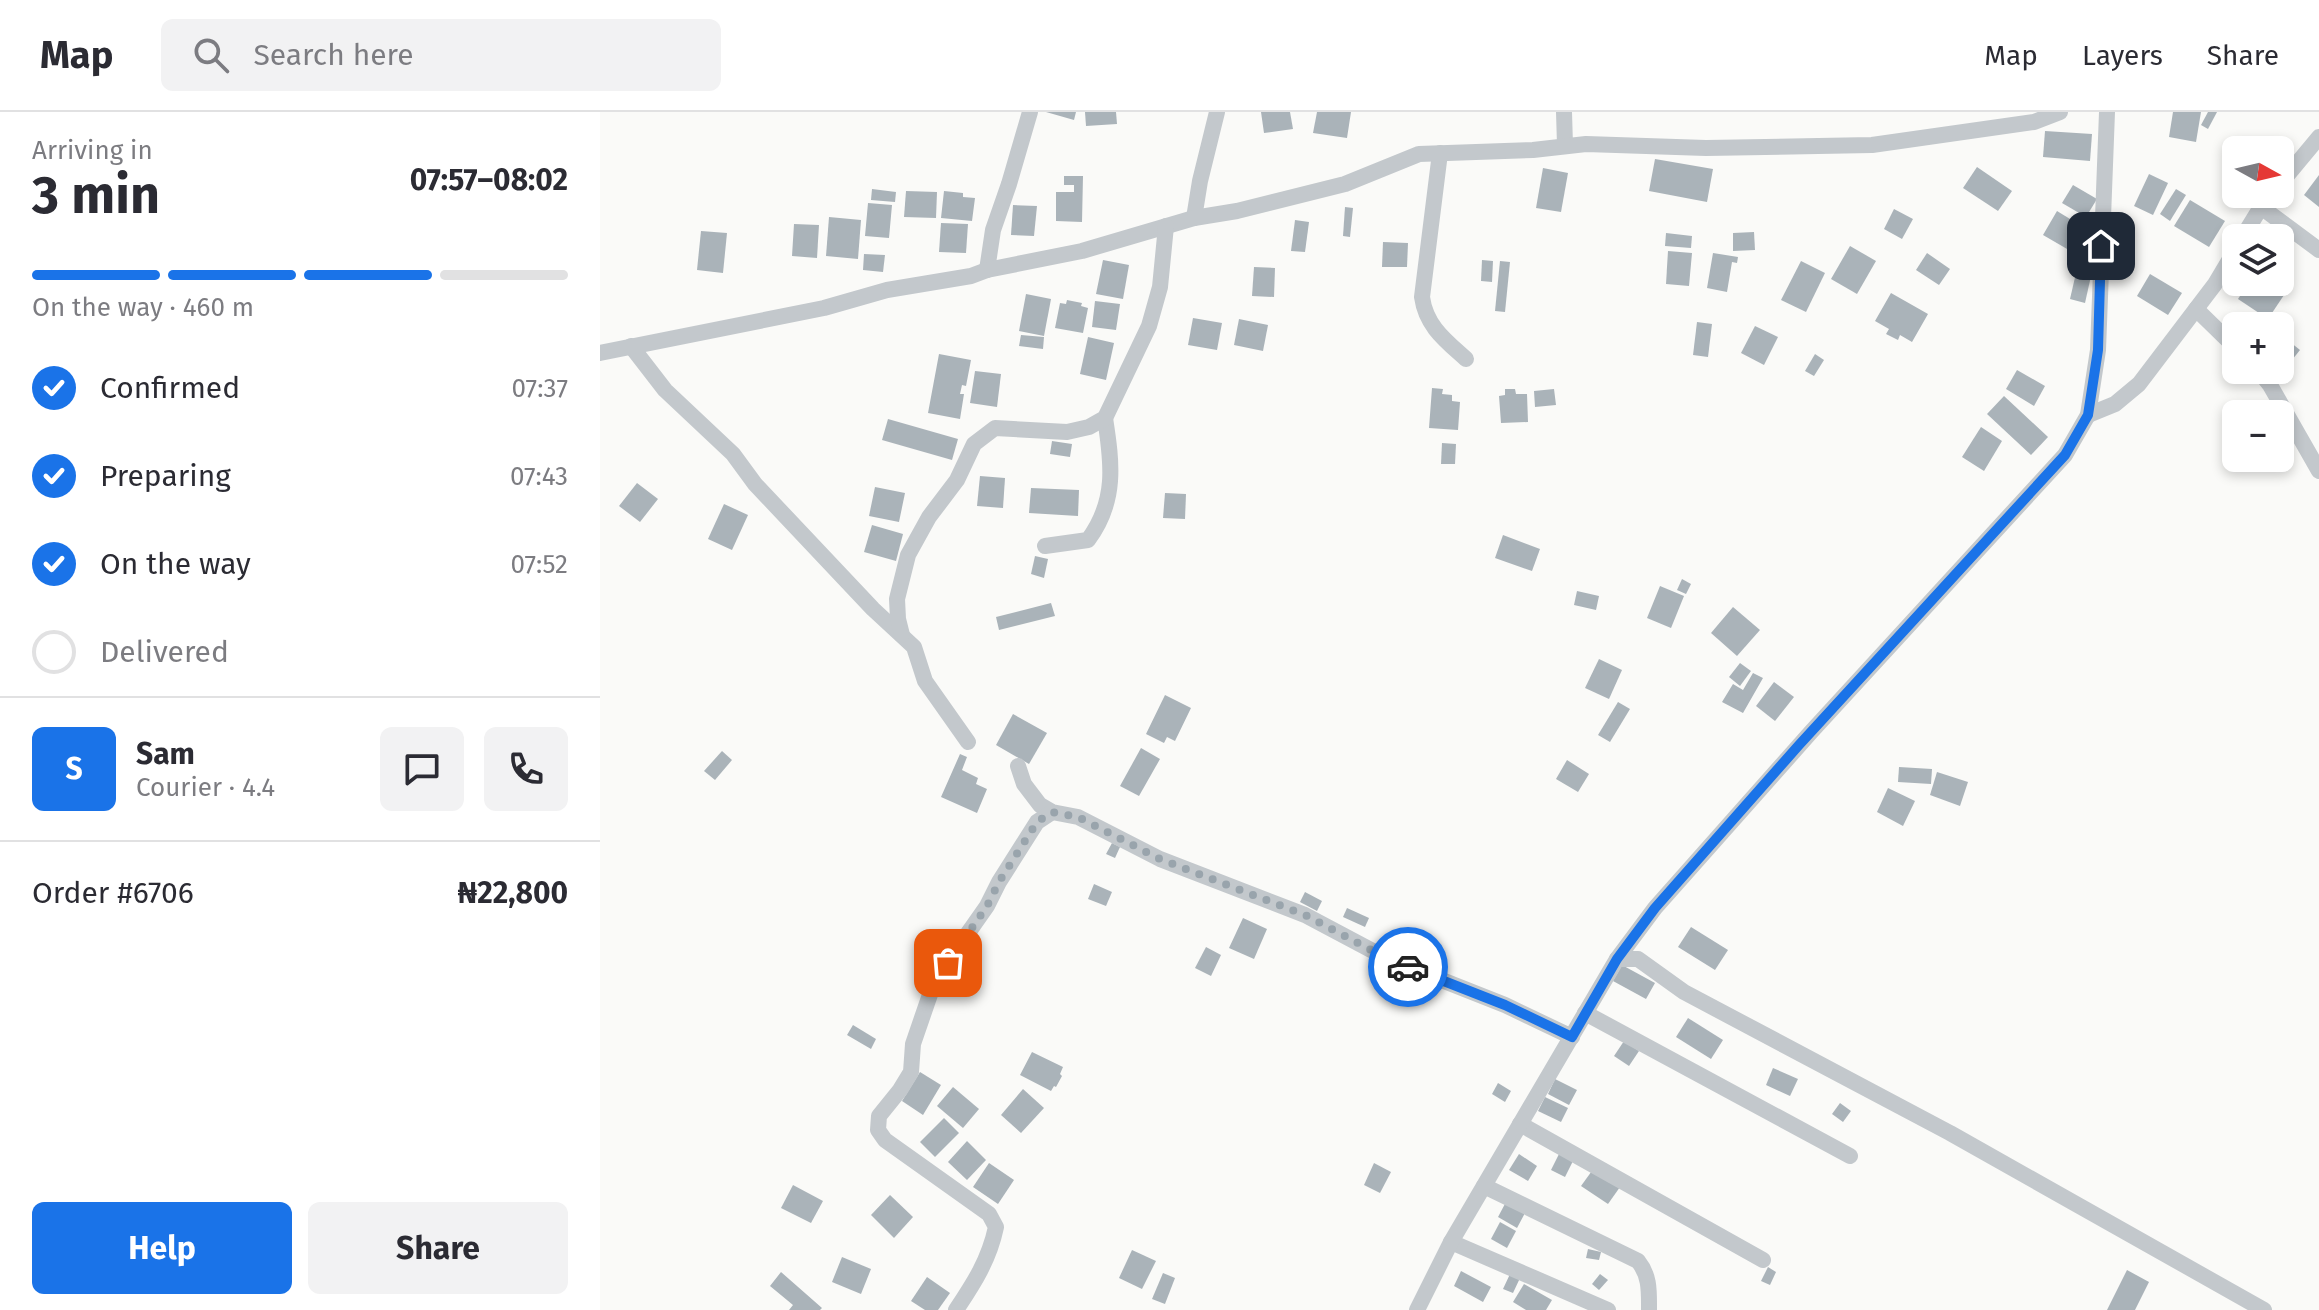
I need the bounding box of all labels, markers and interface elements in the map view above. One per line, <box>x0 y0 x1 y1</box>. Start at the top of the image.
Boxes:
search box <box>161 19 721 91</box>
text: Map <box>40 32 113 78</box>
icon: search <box>189 33 233 77</box>
text: Search here <box>253 37 414 73</box>
text: Map <box>1984 39 2038 72</box>
text: Layers <box>2082 39 2163 72</box>
text: Share <box>2207 39 2279 72</box>
text: Arriving in <box>32 135 153 166</box>
north arrow <box>2222 136 2294 208</box>
map controls <box>2222 136 2294 472</box>
text: 07:57–08:02 <box>410 162 568 198</box>
text: 3 min <box>32 164 160 227</box>
pin <box>2067 212 2135 280</box>
icon: home <box>2079 224 2123 268</box>
button: layers <box>2222 224 2294 296</box>
text: On the way · 460 m <box>32 292 254 323</box>
button: + <box>2222 312 2294 384</box>
icon: check <box>32 366 76 410</box>
text: Confirmed <box>100 370 240 406</box>
text: 07:37 <box>512 373 568 404</box>
button: − <box>2222 400 2294 472</box>
icon: check <box>32 454 76 498</box>
text: Preparing <box>100 458 231 494</box>
text: 07:43 <box>510 461 568 492</box>
icon: check <box>32 542 76 586</box>
text: On the way <box>100 546 251 582</box>
text: 07:52 <box>511 549 568 580</box>
text: Delivered <box>100 634 229 670</box>
button: chat <box>380 727 464 811</box>
button: phone <box>484 727 568 811</box>
text: Sam <box>136 736 195 772</box>
text: S <box>65 751 83 787</box>
text: Courier · 4.4 <box>136 772 275 803</box>
text: Order #6706 <box>32 875 194 911</box>
text: ₦22,800 <box>458 875 568 911</box>
courier <box>1368 927 1448 1007</box>
pin <box>914 929 982 997</box>
icon: bag <box>926 941 970 985</box>
icon: car <box>1386 945 1430 989</box>
button: Help <box>32 1202 292 1294</box>
button: Share <box>308 1202 568 1294</box>

